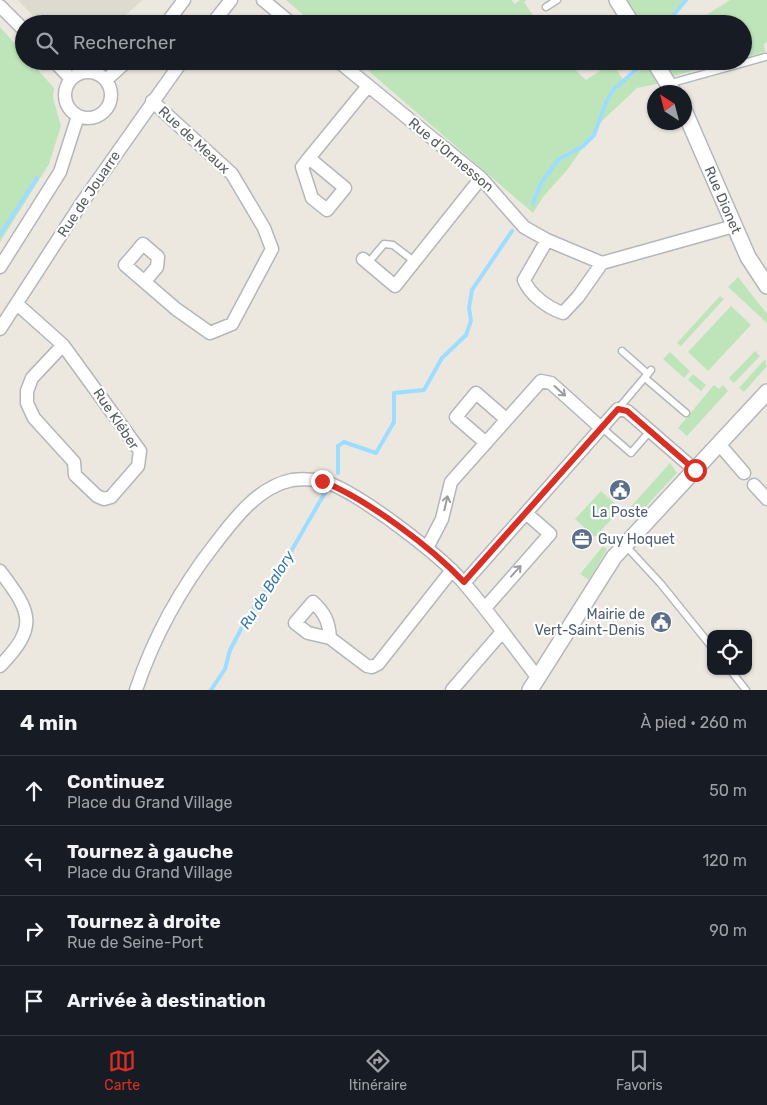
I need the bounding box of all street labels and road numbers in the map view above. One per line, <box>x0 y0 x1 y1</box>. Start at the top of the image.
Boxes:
street label: Rue de Meaux <box>155 103 233 178</box>
street label: Rue d'Ormesson <box>405 114 497 196</box>
street label: Rue de Jouarre <box>54 148 124 240</box>
street label: Rue Dionet <box>701 164 745 237</box>
street label: Rue Kléber <box>89 385 143 453</box>

